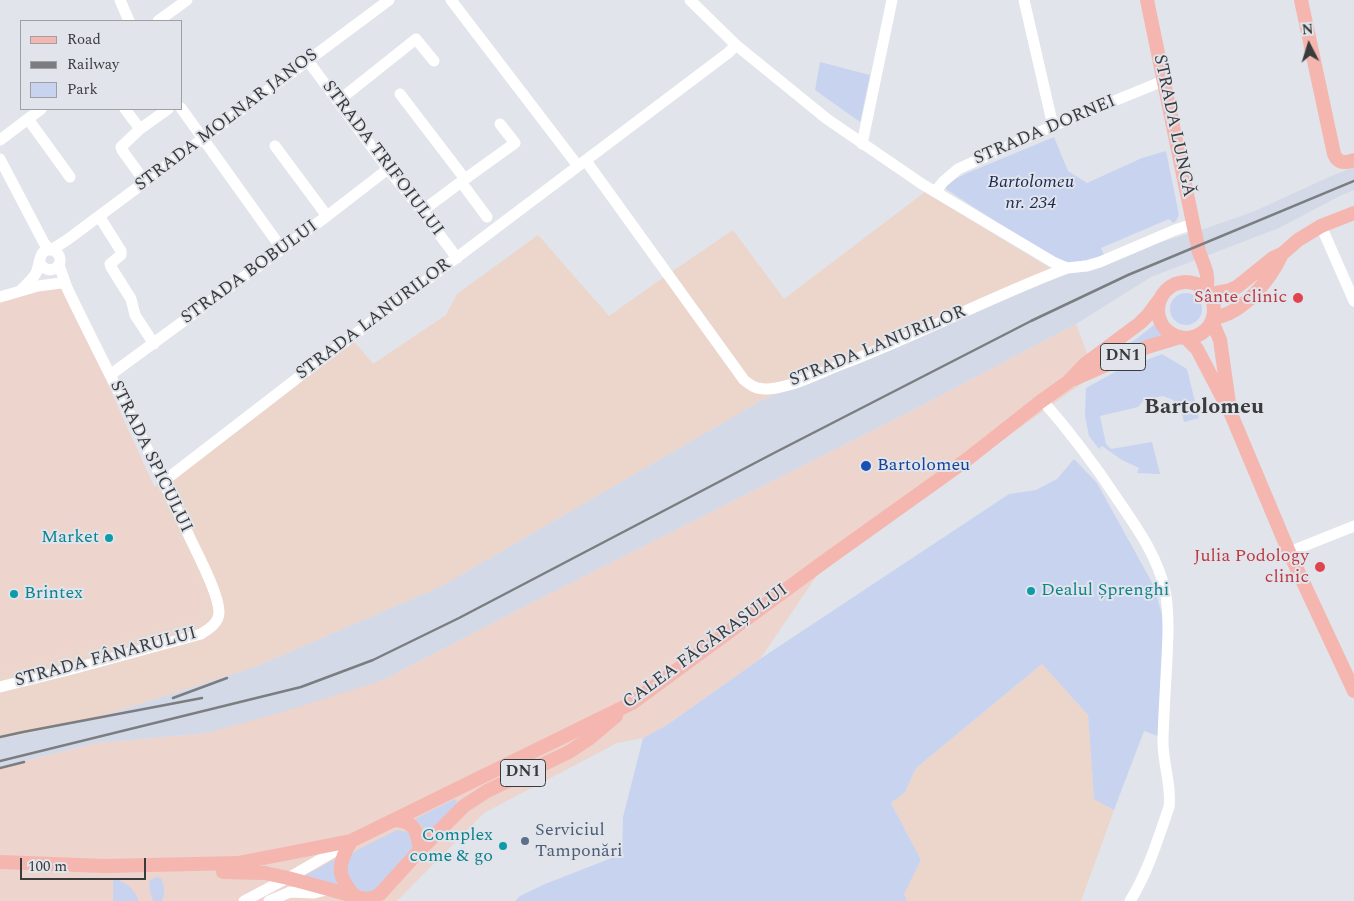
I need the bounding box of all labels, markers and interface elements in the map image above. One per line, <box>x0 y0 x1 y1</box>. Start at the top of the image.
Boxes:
text: N <box>1301 19 1314 41</box>
legend <box>20 20 182 110</box>
north arrow <box>1284 20 1334 70</box>
text: Road <box>67 28 101 51</box>
street label: STRADA MOLNAR JANOS <box>131 45 323 197</box>
text: Railway <box>67 53 119 76</box>
street label: STRADA LUNGĂ <box>1147 53 1199 199</box>
street label: STRADA TRIFOIULUI <box>316 77 448 241</box>
text: Park <box>67 78 98 101</box>
street label: STRADA DORNEI <box>971 91 1119 171</box>
park label: Bartolomeu nr. 234 <box>988 172 1074 214</box>
street label: STRADA BOBULUI <box>178 216 322 330</box>
street label: STRADA LANURILOR <box>292 255 456 385</box>
place label: Sânte clinic <box>1194 287 1287 309</box>
marker: Sânte clinic <box>1291 291 1305 305</box>
street label: STRADA LANURILOR <box>787 302 969 392</box>
road number: DN1 <box>1100 344 1146 371</box>
street label: STRADA SPICULUI <box>104 378 196 536</box>
district label: Bartolomeu <box>1144 396 1264 422</box>
place label: Bartolomeu <box>877 455 970 477</box>
marker: Bartolomeu <box>859 459 873 473</box>
place label: Market <box>41 527 99 549</box>
marker: Market <box>103 532 115 544</box>
place label: Julia Podology clinic <box>1194 546 1309 588</box>
marker: Julia Podology clinic <box>1313 560 1327 574</box>
street label: CALEA FĂGĂRAȘULUI <box>619 580 793 714</box>
place label: Dealul Șprenghi <box>1041 580 1169 602</box>
place label: Brintex <box>24 583 83 605</box>
marker: Dealul Șprenghi <box>1025 585 1037 597</box>
marker: Brintex <box>8 588 20 600</box>
street label: STRADA FÂNARULUI <box>13 623 199 693</box>
road number: DN1 <box>500 760 546 786</box>
place label: Serviciul Tamponări <box>535 820 623 862</box>
place label: Complex come & go <box>410 825 493 868</box>
marker: Serviciul Tamponări <box>519 835 531 847</box>
marker: Complex come & go <box>497 840 509 852</box>
scale bar <box>22 848 149 880</box>
text: 100 m <box>28 855 67 878</box>

